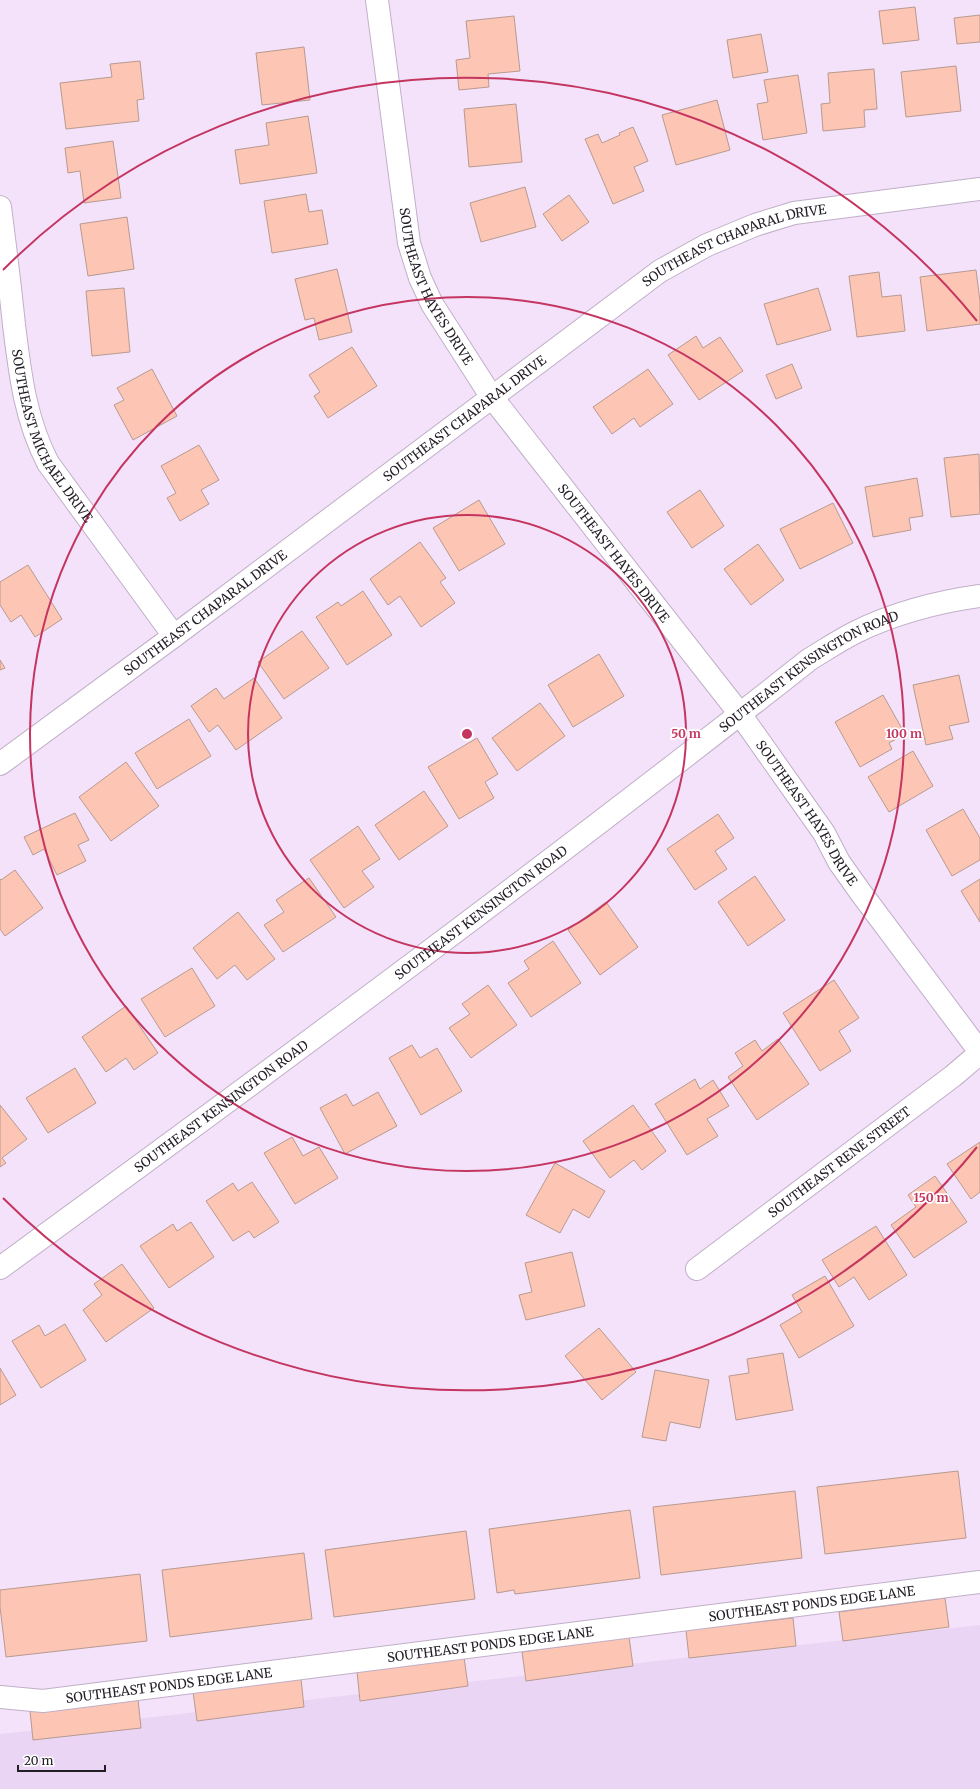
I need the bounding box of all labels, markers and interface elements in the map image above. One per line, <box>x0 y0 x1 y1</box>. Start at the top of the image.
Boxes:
street label: SOUTHEAST CHAPARAL DRIVE <box>638 200 828 290</box>
street label: SOUTHEAST HAYES DRIVE <box>396 206 478 368</box>
street label: SOUTHEAST MICHAEL DRIVE <box>9 348 97 526</box>
street label: SOUTHEAST CHAPARAL DRIVE <box>379 351 550 485</box>
street label: SOUTHEAST HAYES DRIVE <box>554 480 674 626</box>
street label: SOUTHEAST CHAPARAL DRIVE <box>120 545 291 679</box>
street label: SOUTHEAST KENSINGTON ROAD <box>715 607 901 736</box>
text: 50 m <box>671 726 701 741</box>
text: 100 m <box>886 726 922 741</box>
centre of rings <box>460 727 474 741</box>
street label: SOUTHEAST HAYES DRIVE <box>752 737 862 889</box>
street label: SOUTHEAST KENSINGTON ROAD <box>391 842 571 983</box>
street label: SOUTHEAST KENSINGTON ROAD <box>131 1036 312 1176</box>
street label: SOUTHEAST RENE STREET <box>764 1103 914 1221</box>
text: 150 m <box>914 1190 949 1205</box>
street label: SOUTHEAST PONDS EDGE LANE <box>707 1582 917 1625</box>
street label: SOUTHEAST PONDS EDGE LANE <box>386 1623 595 1666</box>
street label: SOUTHEAST PONDS EDGE LANE <box>65 1663 274 1707</box>
scale bar <box>18 1747 105 1773</box>
text: 20 m <box>24 1753 53 1768</box>

